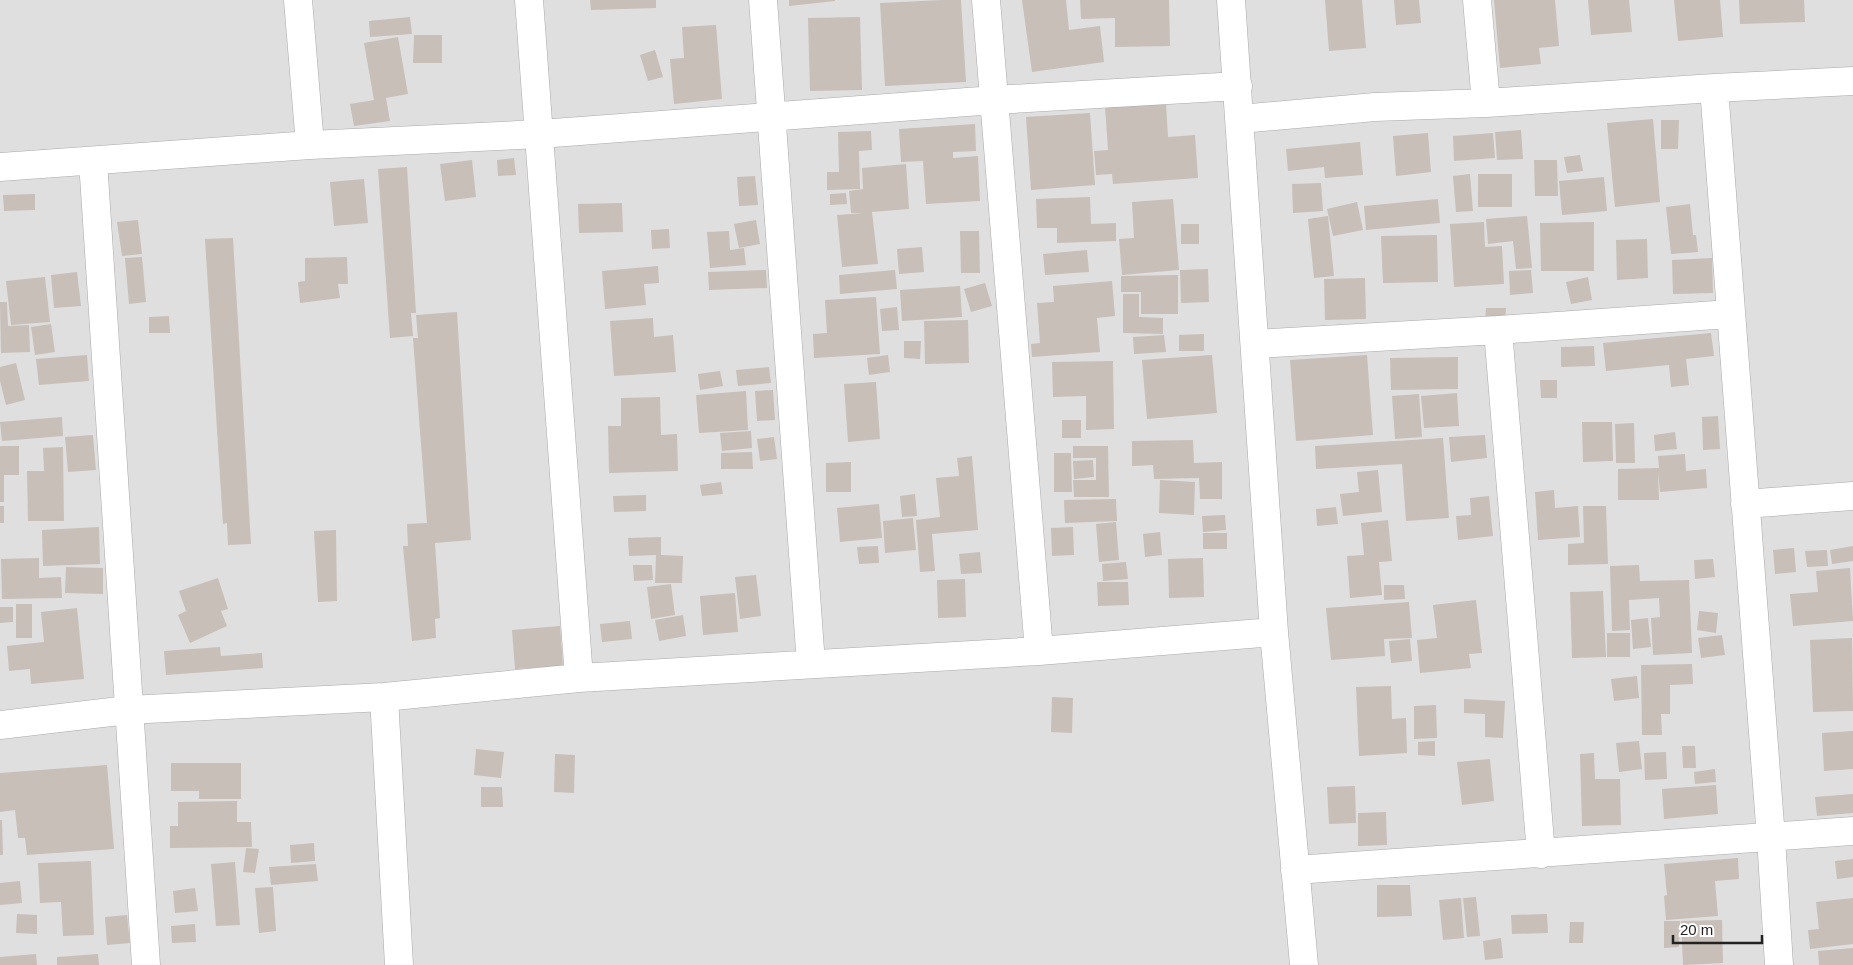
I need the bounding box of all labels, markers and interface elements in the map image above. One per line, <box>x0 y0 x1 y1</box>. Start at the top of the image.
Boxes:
scale bar <box>1673 912 1762 944</box>
text: 20 m <box>1680 921 1713 938</box>

